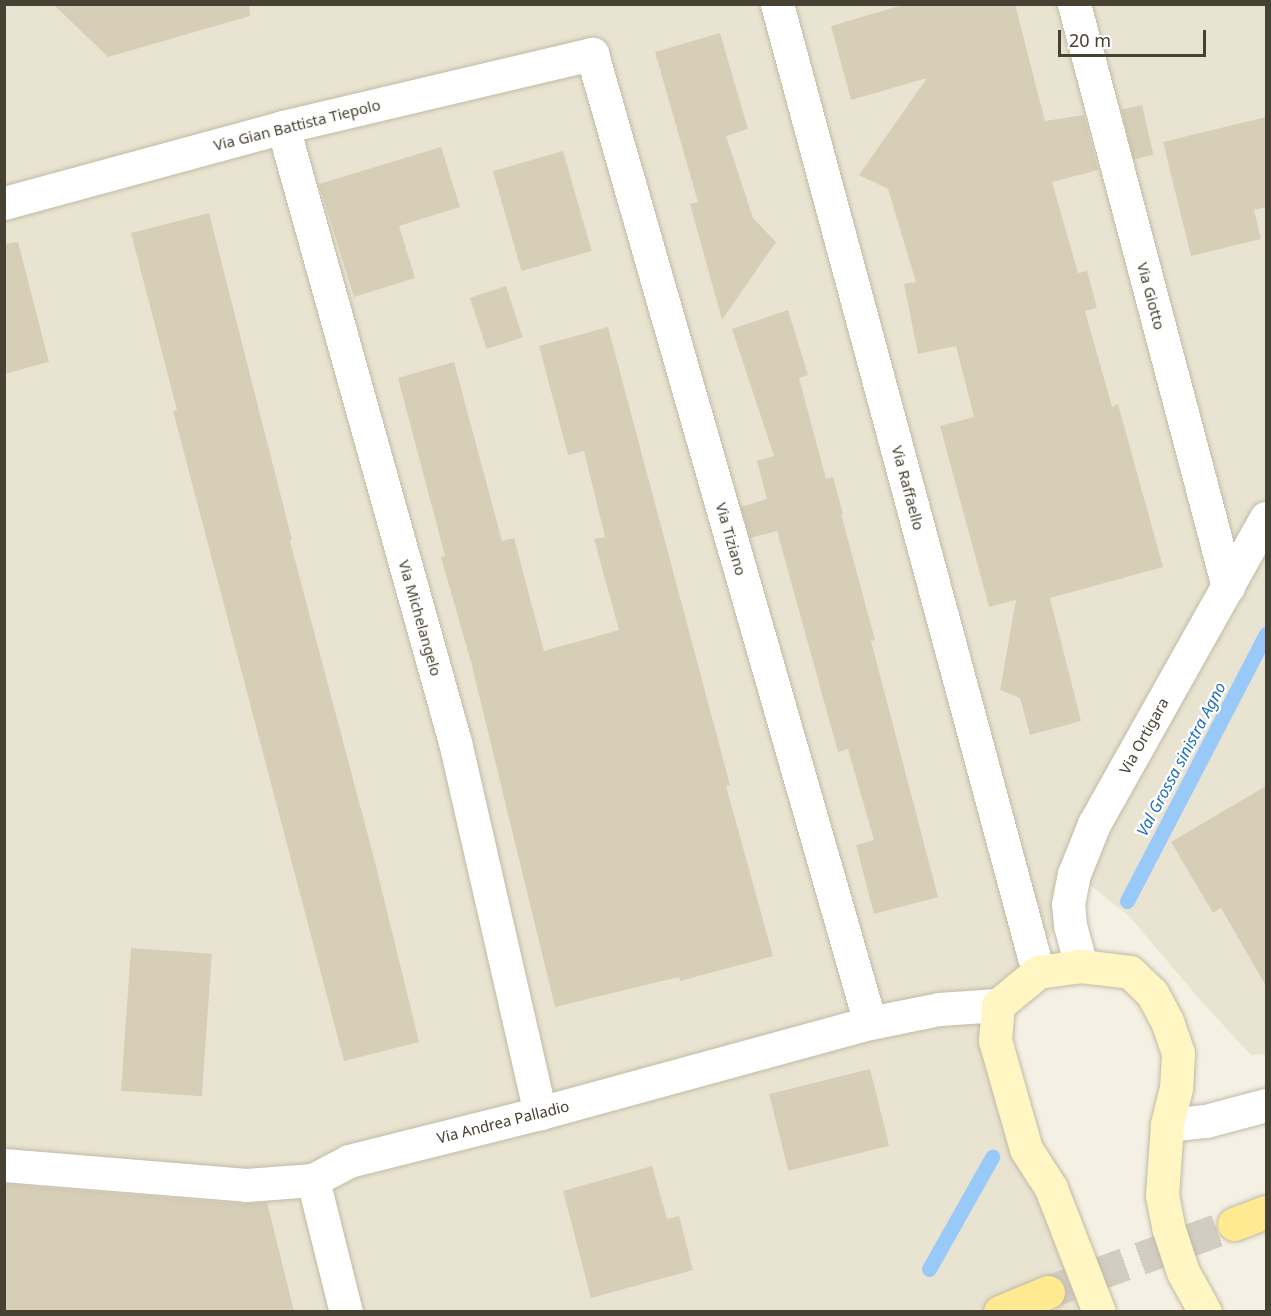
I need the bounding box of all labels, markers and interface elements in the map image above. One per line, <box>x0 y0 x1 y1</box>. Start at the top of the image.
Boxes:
scale bar <box>1061 18 1210 56</box>
text: 20 m <box>1069 28 1111 52</box>
street label: Via Gian Battista Tiepolo <box>212 96 382 154</box>
street label: Via Giotto <box>1133 260 1169 332</box>
street label: Via Raffaello <box>888 444 928 532</box>
street label: Via Tiziano <box>712 500 750 578</box>
street label: Via Michelangelo <box>395 558 445 678</box>
water label: Val Grossa sinistra Agno <box>1132 679 1230 839</box>
street label: Via Ortigara <box>1116 695 1172 777</box>
street label: Via Andrea Palladio <box>435 1097 571 1147</box>

